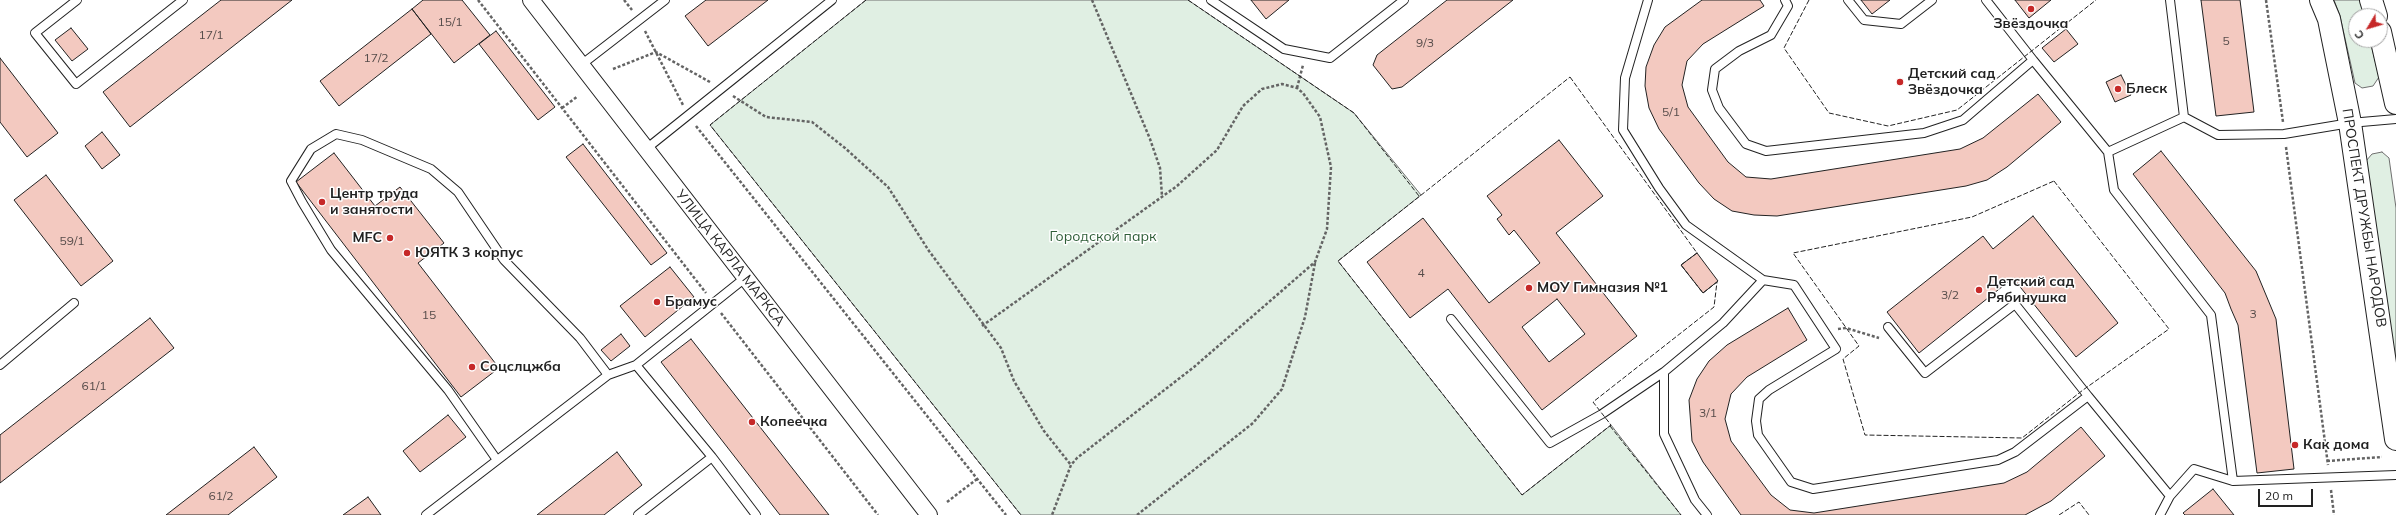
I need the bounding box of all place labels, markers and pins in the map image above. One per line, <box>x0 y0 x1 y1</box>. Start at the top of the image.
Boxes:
marker: Звёздочка <box>2026 4 2036 14</box>
place label: Звёздочка <box>1994 16 2068 32</box>
place label: Детский сад Звёздочка <box>1908 66 1995 98</box>
marker: Детский сад Звёздочка <box>1895 77 1905 87</box>
place label: Блеск <box>2126 81 2167 97</box>
marker: Блеск <box>2113 84 2123 94</box>
place label: Центр труда и занятости <box>330 186 418 218</box>
marker: Центр труда и занятости <box>317 197 327 207</box>
place label: MFC <box>352 230 382 246</box>
marker: MFC <box>385 233 395 243</box>
place label: ЮЯТК 3 корпус <box>415 245 523 261</box>
marker: ЮЯТК 3 корпус <box>402 248 412 258</box>
place label: Детский сад Рябинушка <box>1987 274 2074 306</box>
place label: МОУ Гимназия №1 <box>1537 280 1668 296</box>
marker: МОУ Гимназия №1 <box>1524 283 1534 293</box>
marker: Детский сад Рябинушка <box>1974 285 1984 295</box>
place label: Брамус <box>665 294 717 310</box>
marker: Брамус <box>652 297 662 307</box>
place label: Соцслцжба <box>480 359 561 375</box>
marker: Соцслцжба <box>467 362 477 372</box>
place label: Копеечка <box>760 414 827 430</box>
marker: Копеечка <box>747 417 757 427</box>
place label: Как дома <box>2303 437 2369 453</box>
marker: Как дома <box>2290 440 2300 450</box>

